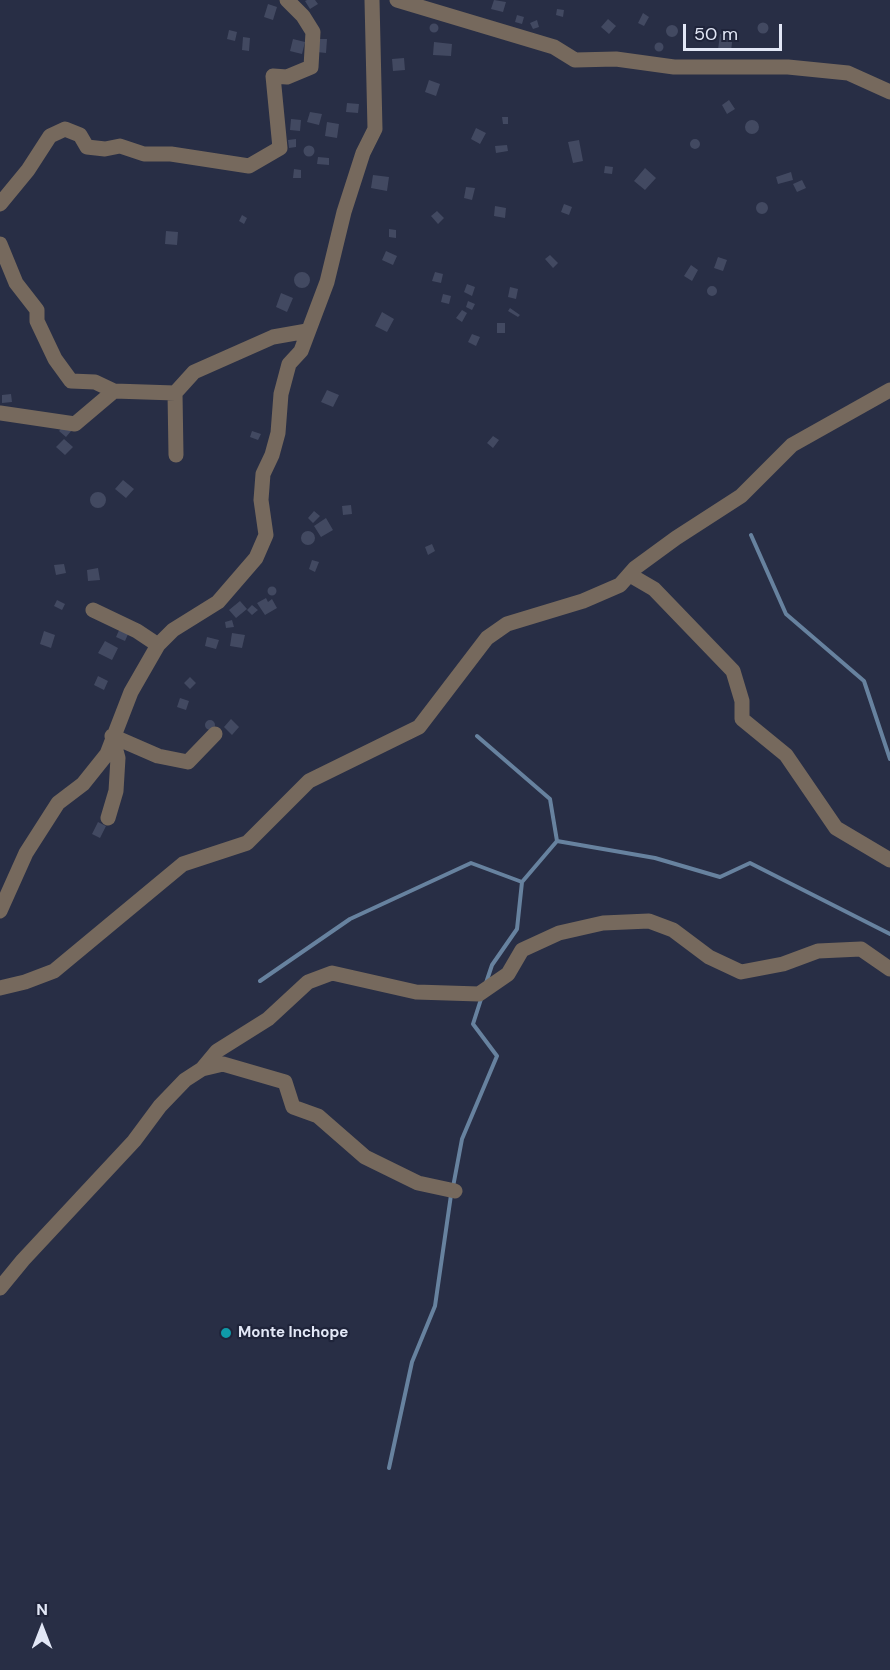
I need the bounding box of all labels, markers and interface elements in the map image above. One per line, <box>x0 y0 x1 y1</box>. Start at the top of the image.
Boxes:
scale bar <box>686 12 785 50</box>
text: 50 m <box>694 22 738 46</box>
place label: Monte Inchope <box>238 1324 348 1342</box>
marker: Monte Inchope <box>219 1326 233 1340</box>
north arrow <box>12 1598 72 1658</box>
text: N <box>36 1599 48 1620</box>

